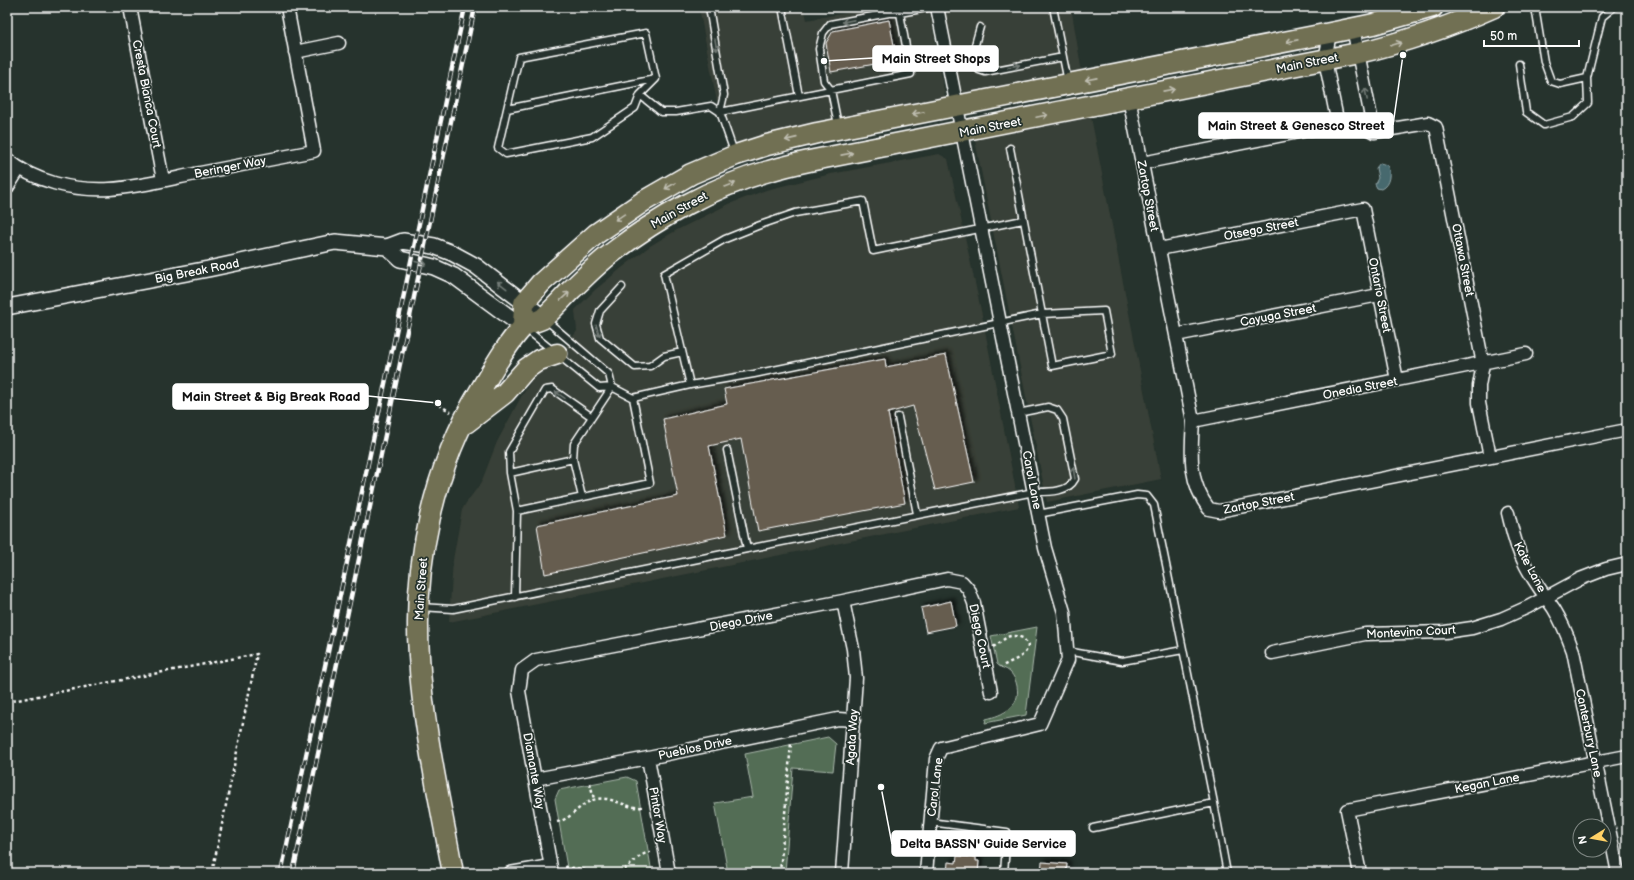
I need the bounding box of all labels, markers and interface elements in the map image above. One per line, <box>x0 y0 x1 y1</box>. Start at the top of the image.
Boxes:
one-way arrow <box>842 17 855 25</box>
scale bar <box>1484 22 1579 48</box>
text: 50 m <box>1490 29 1517 44</box>
one-way arrow <box>1285 37 1298 45</box>
street label: Cresta Blanca Court <box>129 39 164 150</box>
one-way arrow <box>712 39 720 52</box>
one-way arrow <box>1389 40 1402 47</box>
callout: Main Street Shops <box>873 46 998 71</box>
street label: Main Street <box>1275 50 1340 77</box>
text: Main Street Shops <box>882 51 990 67</box>
one-way arrow <box>1007 62 1020 70</box>
one-way arrow <box>1085 75 1098 83</box>
one-way arrow <box>1162 86 1175 94</box>
one-way arrow <box>1362 88 1370 101</box>
one-way arrow <box>912 109 925 117</box>
one-way arrow <box>1035 112 1048 120</box>
callout: Main Street & Genesco Street <box>1199 113 1393 138</box>
street label: Main Street <box>958 114 1023 141</box>
text: Main Street & Genesco Street <box>1207 118 1385 134</box>
one-way arrow <box>785 136 798 144</box>
one-way arrow <box>840 150 853 158</box>
street label: Beringer Way <box>193 153 268 182</box>
street label: Zartop Street <box>1133 159 1162 233</box>
one-way arrow <box>723 181 735 189</box>
one-way arrow <box>665 182 676 190</box>
street label: Main Street <box>648 189 711 232</box>
one-way arrow <box>615 213 626 221</box>
street label: Otsego Street <box>1223 215 1300 244</box>
street label: Ottawa Street <box>1448 223 1477 298</box>
street label: Big Break Road <box>154 256 241 287</box>
street label: Ontario Street <box>1365 256 1394 334</box>
one-way arrow <box>414 260 427 267</box>
one-way arrow <box>497 280 508 289</box>
one-way arrow <box>560 291 570 300</box>
street label: Cayuga Street <box>1239 301 1318 330</box>
one-way arrow <box>595 324 602 337</box>
street label: Onedia Street <box>1322 374 1399 403</box>
callout: Main Street & Big Break Road <box>173 384 368 409</box>
text: Main Street & Big Break Road <box>182 389 360 405</box>
one-way arrow <box>555 391 566 399</box>
street label: Carol Lane <box>1018 450 1045 511</box>
one-way arrow <box>1070 466 1078 479</box>
street label: Zartop Street <box>1222 489 1296 518</box>
street label: Kate Lane <box>1510 539 1549 595</box>
street label: Main Street <box>412 557 431 621</box>
street label: Diego Court <box>965 602 994 670</box>
street label: Diego Drive <box>708 608 774 635</box>
street label: Montevino Court <box>1366 623 1457 642</box>
street label: Canterbury Lane <box>1572 687 1605 779</box>
street label: Agata Way <box>843 708 862 766</box>
street label: Diamante Way <box>519 732 548 811</box>
street label: Pueblos Drive <box>657 733 733 764</box>
street label: Carol Lane <box>924 757 947 817</box>
street label: Kegan Lane <box>1453 770 1521 797</box>
street label: Pintor Way <box>645 786 670 845</box>
north arrow <box>1572 818 1612 858</box>
callout: Delta BASSN' Guide Service <box>892 831 1075 856</box>
text: N <box>1576 835 1590 845</box>
text: Delta BASSN' Guide Service <box>900 836 1067 852</box>

